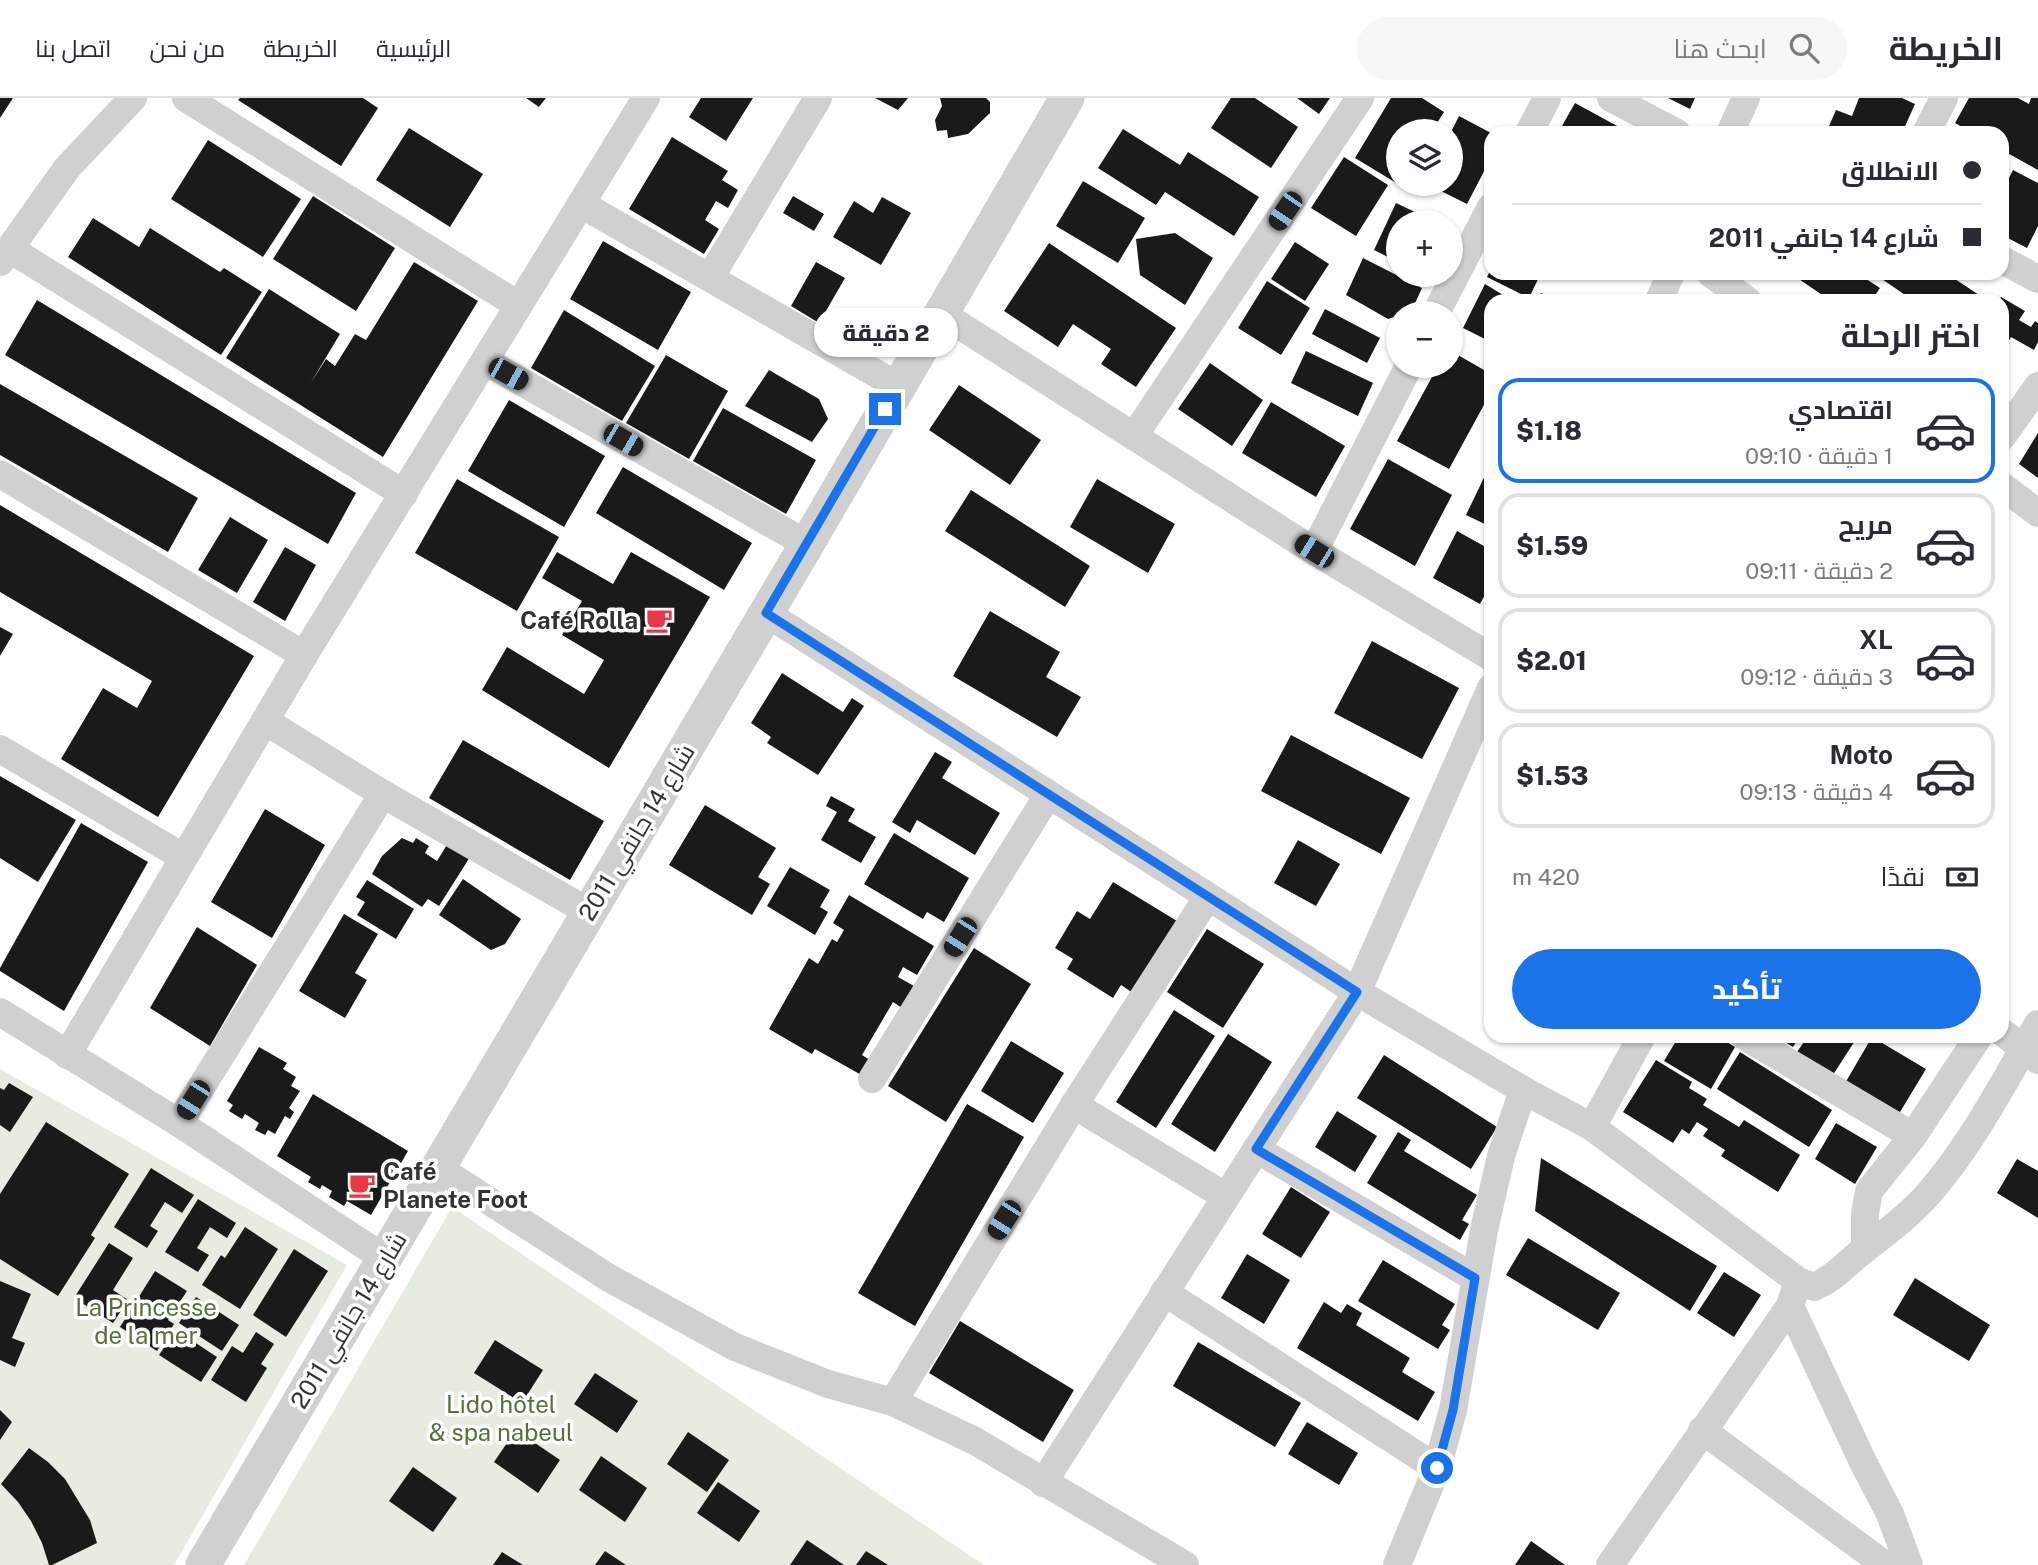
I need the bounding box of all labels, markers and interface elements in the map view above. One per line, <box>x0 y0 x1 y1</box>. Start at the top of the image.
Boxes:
search box <box>1357 17 1847 80</box>
icon: search <box>1785 29 1823 67</box>
text: الخريطة <box>1889 29 2003 67</box>
text: ابحث هنا <box>1673 33 1767 64</box>
text: اتصل بنا <box>35 34 112 62</box>
text: من نحن <box>150 34 225 62</box>
text: الخريطة <box>263 34 338 62</box>
text: الرئيسية <box>376 34 451 62</box>
map controls <box>1386 119 1463 378</box>
button: layers <box>1386 119 1463 196</box>
text: الانطلاق <box>1841 155 1939 186</box>
car <box>1265 188 1306 234</box>
button: + <box>1386 210 1463 287</box>
text: شارع 14 جانفي 2011 <box>1709 222 1939 253</box>
button: − <box>1386 301 1463 378</box>
callout: 2 دقيقة <box>813 308 957 356</box>
text: اختر الرحلة <box>1841 317 1981 354</box>
text: 2 دقيقة <box>843 319 929 346</box>
car <box>485 355 532 393</box>
route end <box>869 393 901 425</box>
text: اقتصادي <box>1788 394 1893 425</box>
icon: car <box>1914 399 1977 462</box>
text: $1.18 <box>1516 415 1582 446</box>
car <box>600 420 647 460</box>
text: 1 دقيقة · 09:10 <box>1745 442 1893 469</box>
text: مريح <box>1838 509 1893 540</box>
icon: car <box>1914 514 1977 577</box>
text: $1.59 <box>1516 530 1588 561</box>
car <box>1291 531 1338 571</box>
text: 2 دقيقة · 09:11 <box>1745 557 1893 584</box>
cafe icon: Café Rolla <box>644 605 674 635</box>
place label: Café Rolla <box>520 606 638 634</box>
text: XL <box>1859 624 1893 655</box>
icon: car <box>1914 629 1977 692</box>
text: $2.01 <box>1516 645 1587 676</box>
text: 3 دقيقة · 09:12 <box>1740 663 1893 690</box>
street label: شارع 14 جانفي 2011 <box>572 739 705 928</box>
text: Moto <box>1830 739 1893 770</box>
icon: car <box>1914 744 1977 807</box>
text: $1.53 <box>1516 760 1589 791</box>
text: 4 دقيقة · 09:13 <box>1739 778 1893 805</box>
icon: cash <box>1943 858 1981 896</box>
text: نقدًا <box>1881 861 1925 892</box>
text: 420 m <box>1512 863 1580 890</box>
car <box>940 914 981 960</box>
button: تأكيد <box>1512 949 1981 1029</box>
car <box>173 1077 214 1123</box>
place label: Café Planete Foot <box>383 1157 528 1213</box>
cafe icon: Café Planete Foot <box>347 1170 377 1200</box>
car <box>984 1197 1025 1243</box>
street label: شارع 14 جانفي 2011 <box>284 1227 417 1416</box>
park label: La Princesse de la mer <box>75 1293 217 1349</box>
park label: Lido hôtel & spa nabeul <box>429 1390 573 1446</box>
route start <box>1421 1452 1453 1484</box>

